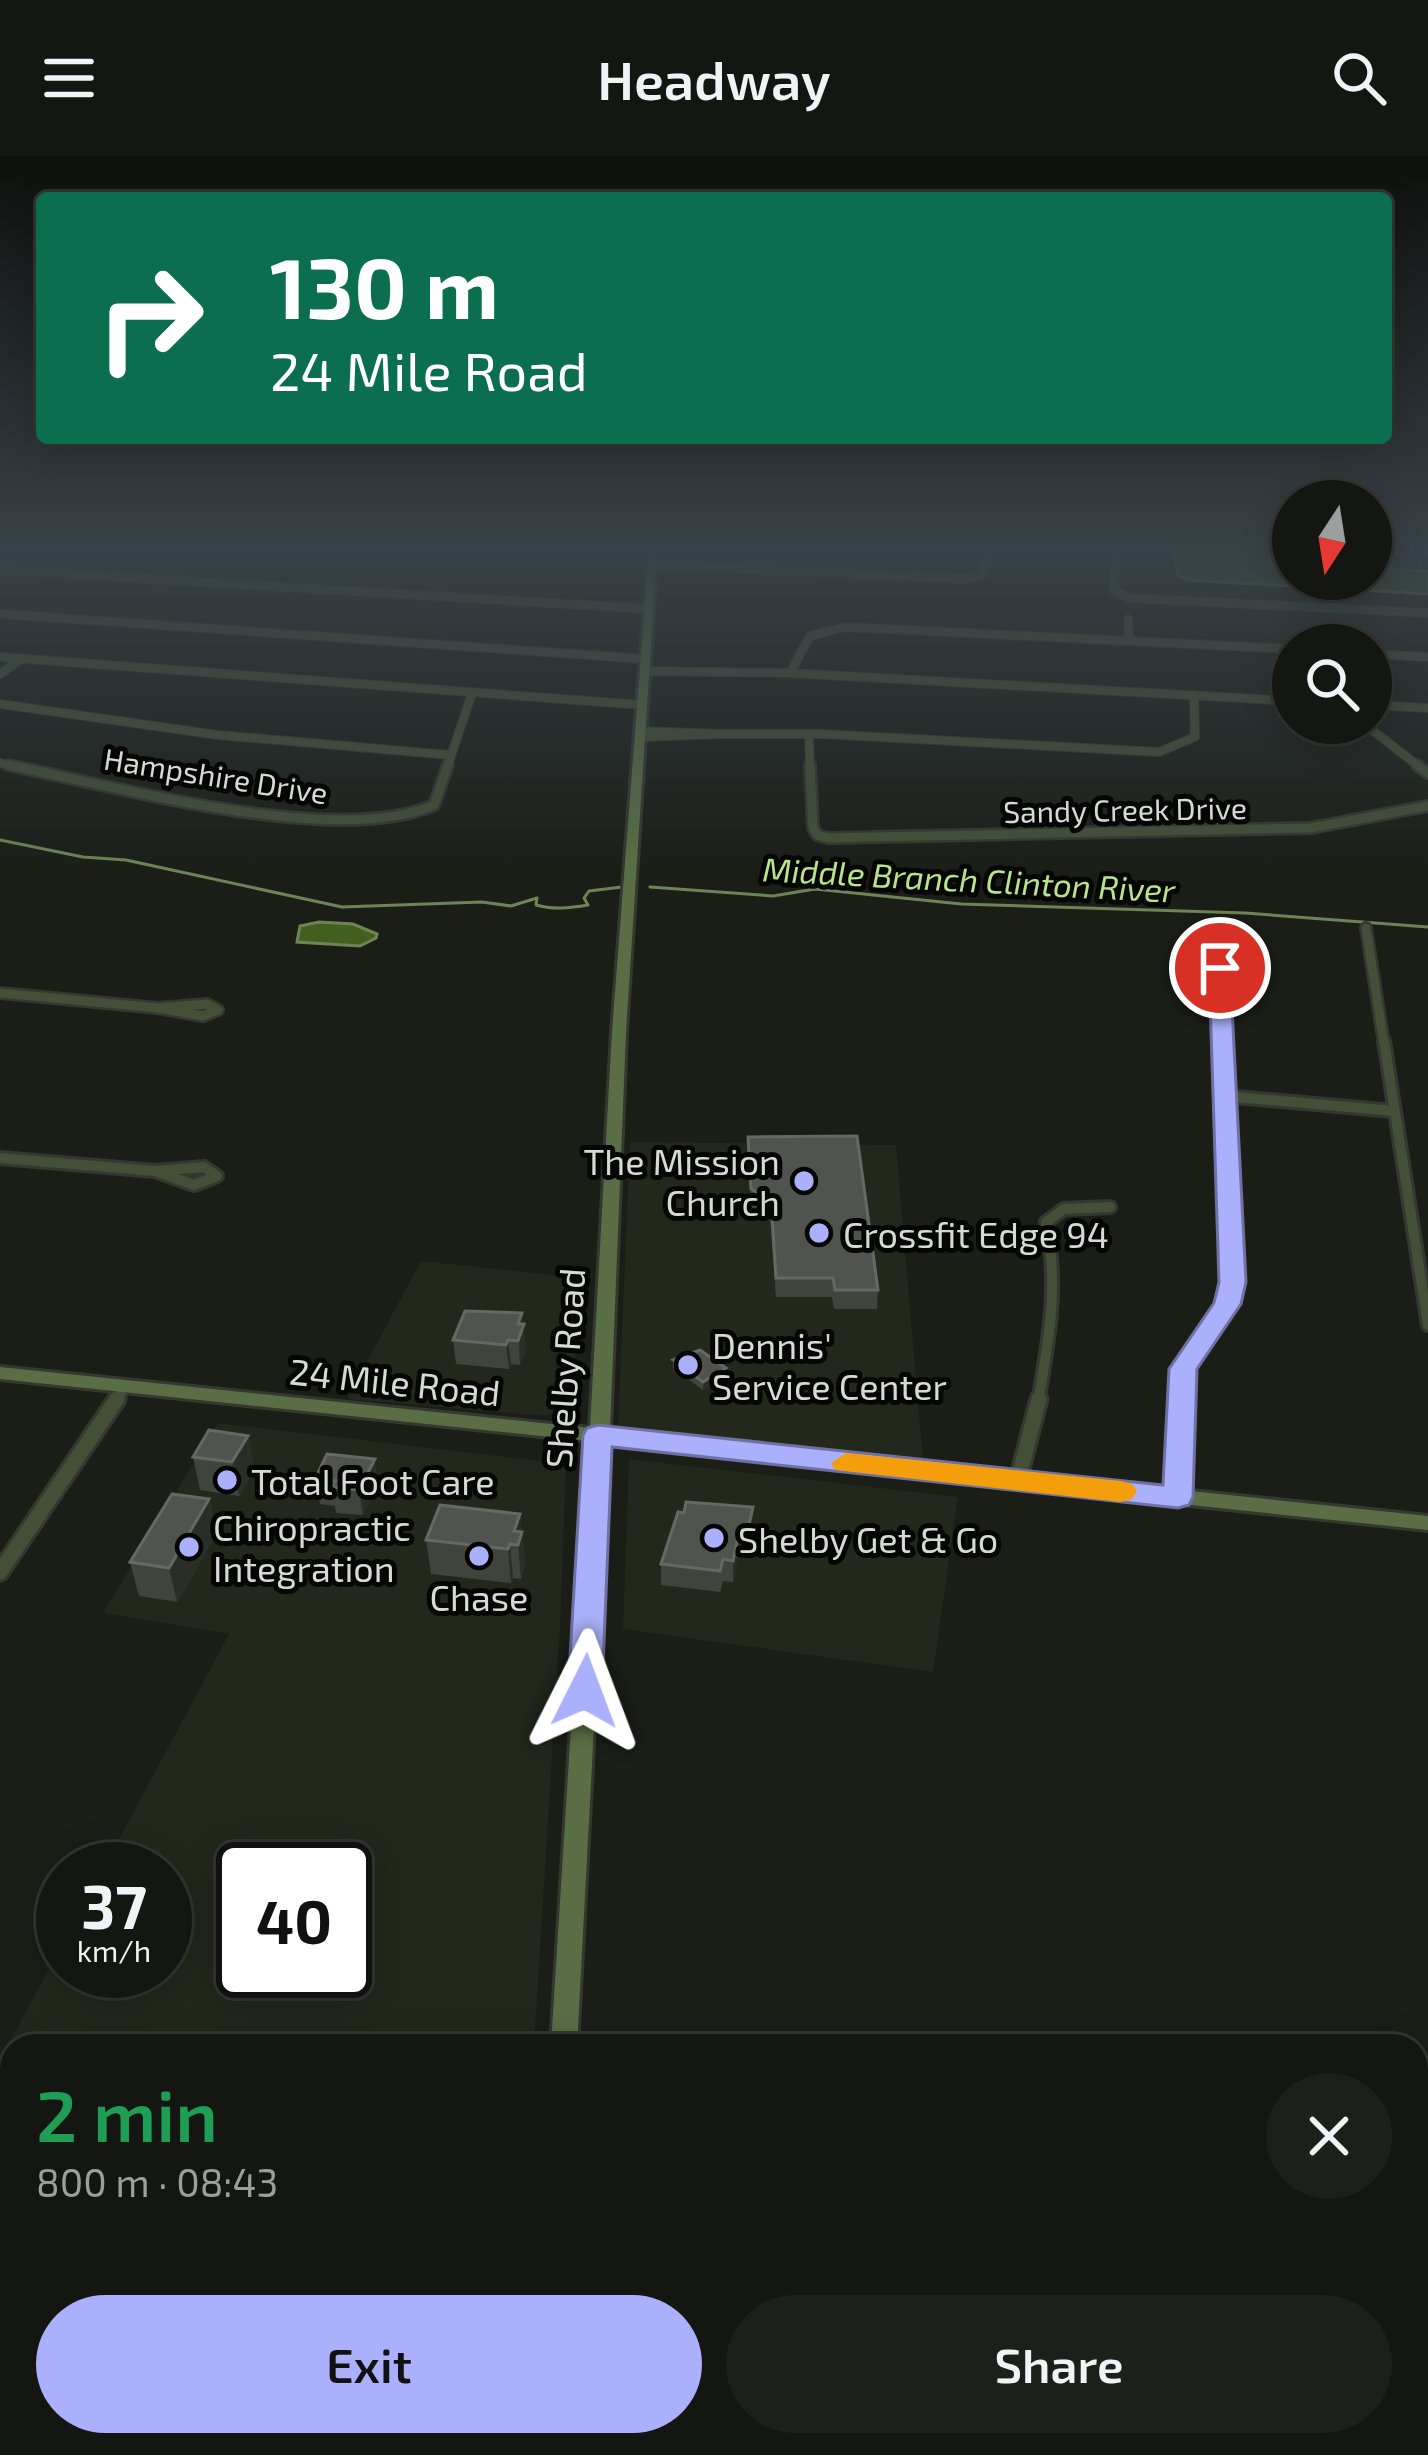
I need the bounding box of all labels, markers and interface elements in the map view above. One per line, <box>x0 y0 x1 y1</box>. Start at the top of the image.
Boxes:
icon: menu <box>36 45 102 111</box>
icon: search <box>1326 45 1392 111</box>
text: Headway <box>597 46 831 111</box>
text: 130 m <box>270 235 499 336</box>
icon: right <box>72 240 228 396</box>
text: 24 Mile Road <box>270 337 588 402</box>
north arrow <box>1272 480 1392 600</box>
map controls <box>1272 480 1392 744</box>
button: search <box>1272 624 1392 744</box>
street label: Hampshire Drive <box>102 740 330 810</box>
street label: Sandy Creek Drive <box>1003 789 1247 829</box>
water label: Middle Branch Clinton River <box>762 848 1177 910</box>
pin <box>1169 917 1271 1019</box>
icon: arrive <box>1187 935 1253 1001</box>
place label: The Mission Church <box>583 1139 780 1223</box>
marker: The Mission Church <box>791 1168 817 1194</box>
place label: Crossfit Edge 94 <box>843 1212 1109 1255</box>
marker: Crossfit Edge 94 <box>806 1220 832 1246</box>
street label: Shelby Road <box>536 1266 592 1470</box>
place label: Dennis' Service Center <box>712 1323 947 1407</box>
street label: 24 Mile Road <box>287 1349 503 1413</box>
marker: Dennis' Service Center <box>675 1352 701 1378</box>
place label: Total Foot Care <box>251 1459 495 1502</box>
marker: Total Foot Care <box>214 1467 240 1493</box>
place label: Chiropractic Integration <box>213 1505 411 1589</box>
place label: Shelby Get & Go <box>738 1517 998 1560</box>
marker: Shelby Get & Go <box>701 1525 727 1551</box>
marker: Chiropractic Integration <box>176 1534 202 1560</box>
marker: Chase <box>466 1543 492 1569</box>
place label: Chase <box>430 1575 528 1618</box>
position arrow <box>522 1628 648 1754</box>
speed limit sign: 40 <box>216 1842 372 1998</box>
text: 37 <box>81 1869 147 1941</box>
text: km/h <box>77 1932 151 1968</box>
text: 2 min <box>36 2070 218 2156</box>
button: close <box>1266 2073 1392 2199</box>
text: 800 m · 08:43 <box>36 2158 278 2205</box>
button: Exit <box>36 2295 702 2433</box>
button: Share <box>726 2295 1392 2433</box>

